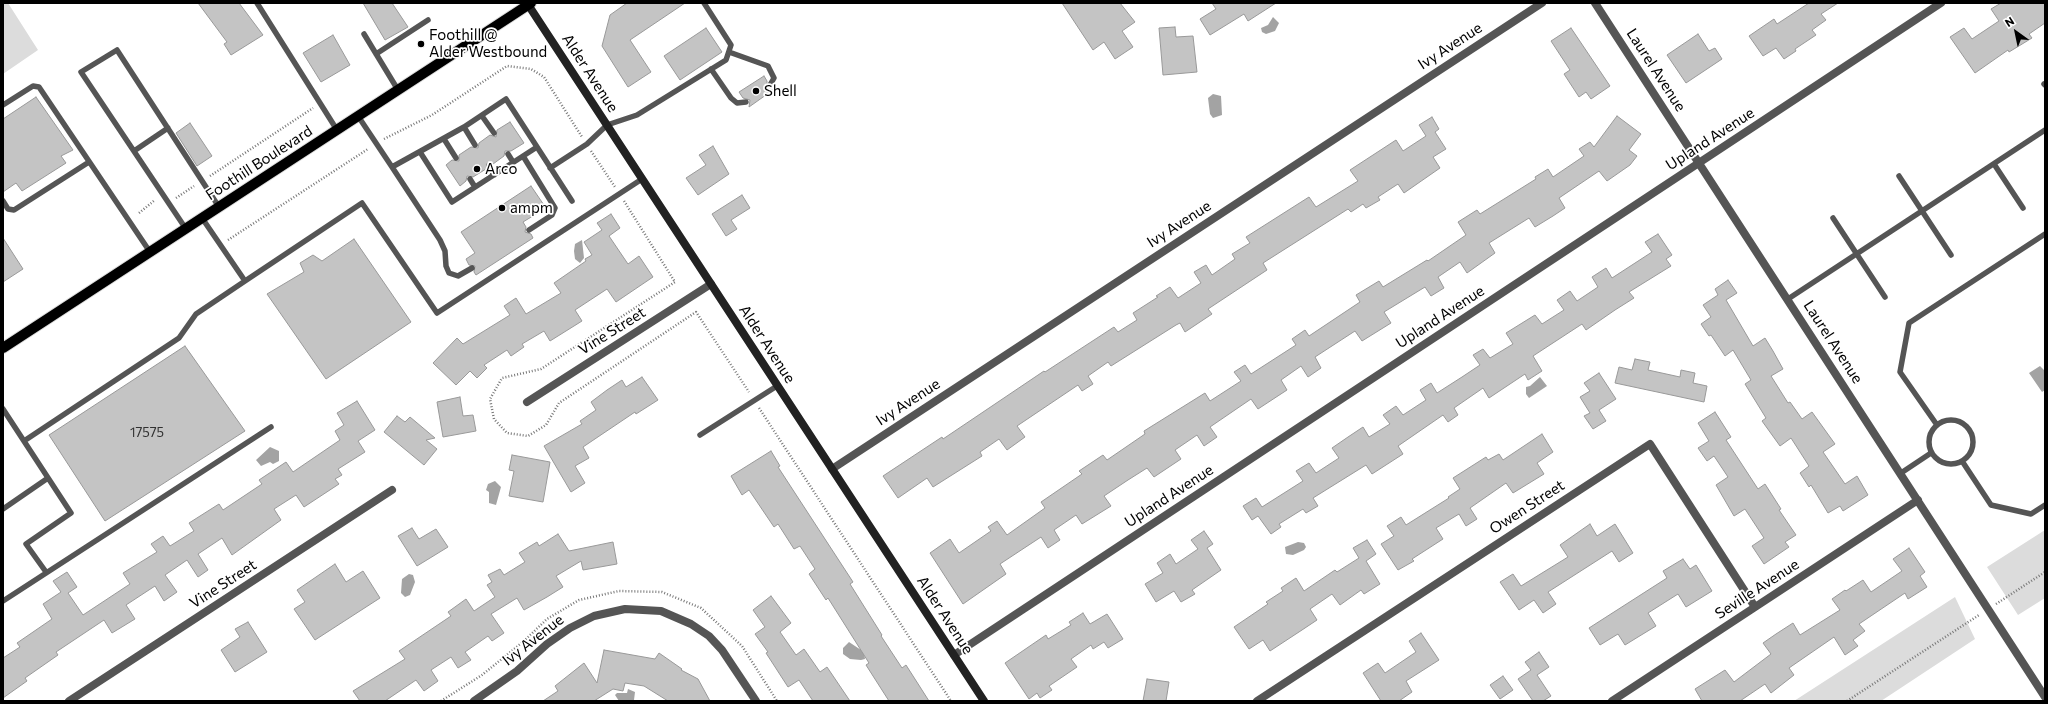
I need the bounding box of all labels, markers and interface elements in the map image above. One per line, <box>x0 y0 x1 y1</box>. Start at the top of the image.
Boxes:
north arrow <box>1996 12 2036 52</box>
text: N <box>2002 14 2016 29</box>
street label: Ivy Avenue <box>1415 19 1485 73</box>
street label: Laurel Avenue <box>1623 25 1689 115</box>
place label: Foothill @ Alder Westbound <box>429 26 547 61</box>
street label: Alder Avenue <box>558 31 622 115</box>
marker: Foothill @ Alder Westbound <box>416 39 426 49</box>
place label: Shell <box>764 82 797 100</box>
marker: Shell <box>751 86 761 96</box>
street label: Upland Avenue <box>1662 104 1758 174</box>
street label: Foothill Boulevard <box>202 122 316 204</box>
place label: Arco <box>485 160 517 178</box>
marker: Arco <box>472 164 482 174</box>
street label: Ivy Avenue <box>1144 197 1214 251</box>
place label: ampm <box>510 199 553 217</box>
marker: ampm <box>497 203 507 213</box>
street label: Upland Avenue <box>1392 282 1488 352</box>
street label: Laurel Avenue <box>1800 297 1866 387</box>
street label: Alder Avenue <box>735 302 799 386</box>
street label: Vine Street <box>575 303 649 359</box>
street label: Ivy Avenue <box>873 375 943 429</box>
house number: 17575 <box>130 425 164 441</box>
street label: Upland Avenue <box>1121 461 1217 531</box>
street label: Owen Street <box>1486 476 1568 538</box>
street label: Seville Avenue <box>1712 555 1802 623</box>
street label: Vine Street <box>186 556 260 612</box>
street label: Alder Avenue <box>913 573 977 657</box>
street label: Ivy Avenue <box>499 611 567 669</box>

